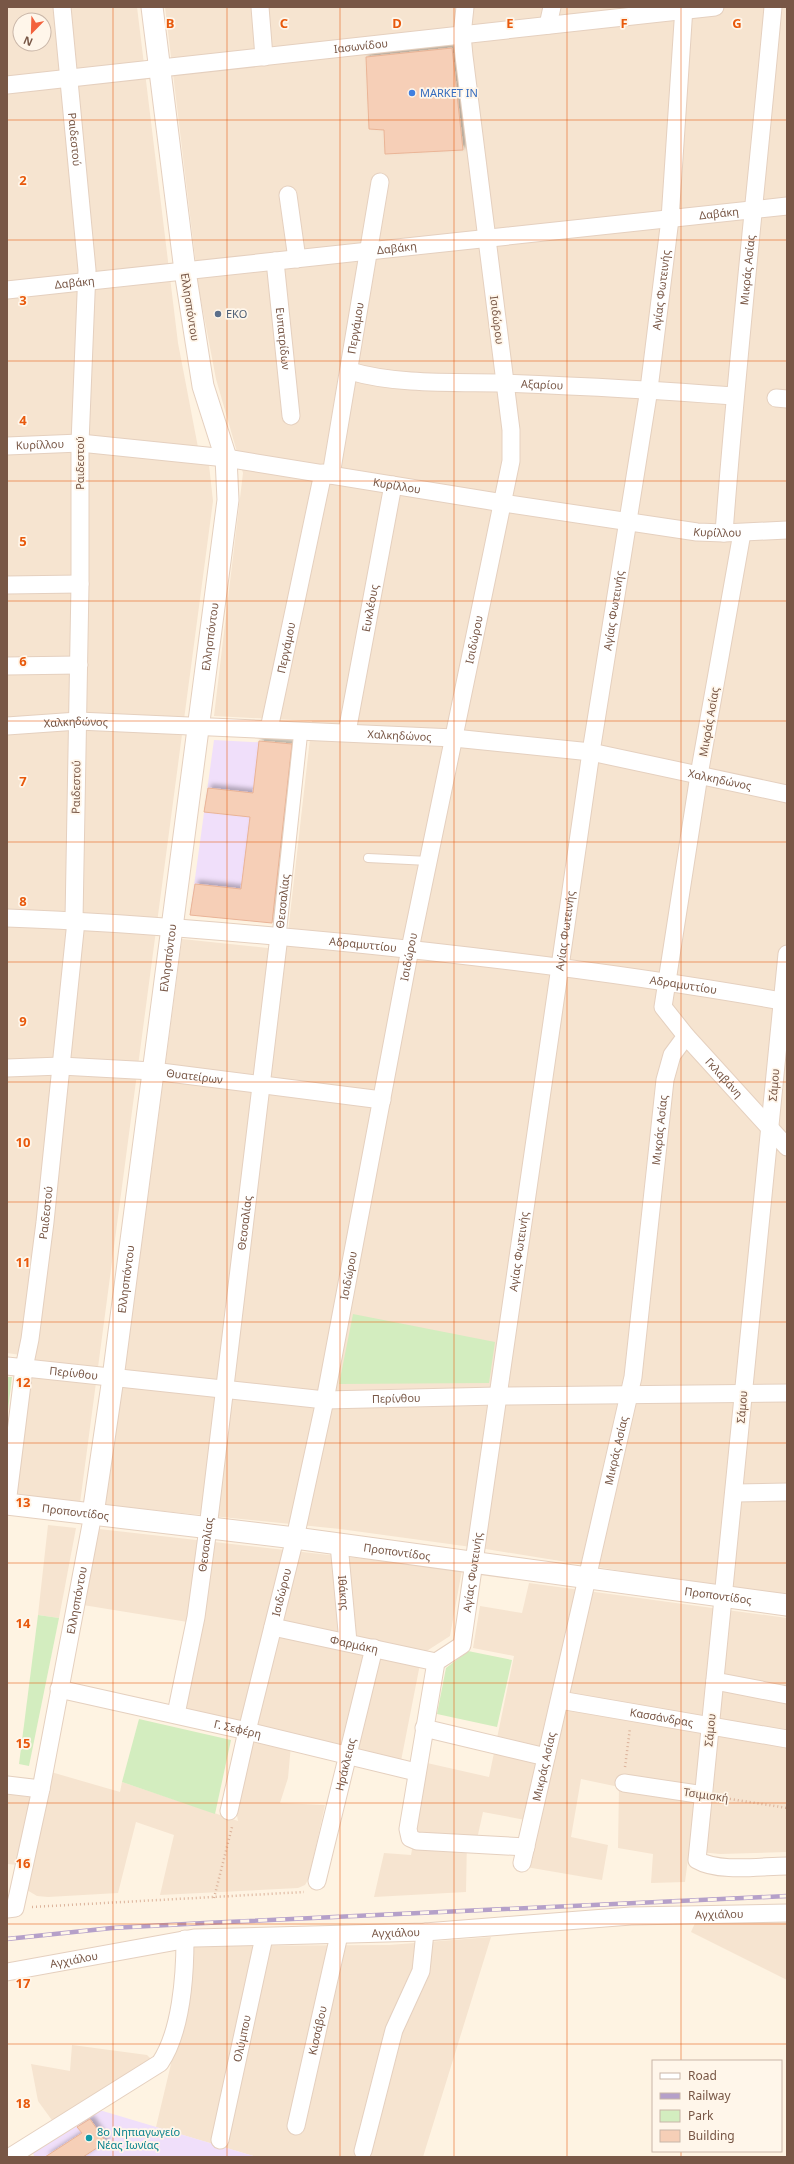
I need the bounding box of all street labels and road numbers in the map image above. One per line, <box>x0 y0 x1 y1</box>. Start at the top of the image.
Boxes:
street label: Ιασωνίδου <box>333 35 389 56</box>
street label: Ραιδεστού <box>65 112 85 167</box>
street label: Δαβάκη <box>698 203 740 222</box>
street label: Μικράς Ασίας <box>736 234 758 306</box>
street label: Δαβάκη <box>376 238 417 257</box>
street label: Αγίας Φωτεινής <box>648 249 673 331</box>
street label: Ελλησπόντου <box>178 272 203 342</box>
street label: Δαβάκη <box>54 273 95 292</box>
street label: Ισιδώρου <box>487 295 508 345</box>
street label: Περγάμου <box>343 301 367 355</box>
street label: Ευπατρίδων <box>273 307 294 371</box>
street label: Αξαρίου <box>521 376 564 393</box>
street label: Κυρίλλου <box>16 436 64 453</box>
street label: Ραιδεστού <box>72 436 87 490</box>
street label: Κυρίλλου <box>372 474 422 497</box>
street label: Κυρίλλου <box>692 524 742 540</box>
street label: Αγίας Φωτεινής <box>599 569 627 651</box>
street label: Ευκλέους <box>358 583 381 633</box>
street label: Ελλησπόντου <box>198 602 221 672</box>
street label: Ισιδώρου <box>461 614 486 665</box>
street label: Περγάμου <box>273 621 298 675</box>
street label: Μικράς Ασίας <box>695 686 722 758</box>
street label: Χαλκηδώνος <box>43 713 108 730</box>
street label: Χαλκηδώνος <box>367 726 432 744</box>
street label: Ραιδεστού <box>68 760 83 814</box>
street label: Χαλκηδώνος <box>687 765 753 793</box>
street label: Θεσσαλίας <box>272 873 293 929</box>
street label: Αγίας Φωτεινής <box>551 890 578 972</box>
street label: Ελλησπόντου <box>156 923 179 993</box>
street label: Ισιδώρου <box>396 931 420 982</box>
street label: Αδραμυττίου <box>329 933 397 955</box>
street label: Αδραμυττίου <box>649 972 718 997</box>
street label: Γκλαβάνη <box>702 1054 746 1101</box>
street label: Θυατείρων <box>165 1065 224 1087</box>
street label: Σάμου <box>765 1068 782 1102</box>
street label: Μικράς Ασίας <box>648 1094 670 1166</box>
street label: Ραιδεστού <box>35 1185 56 1240</box>
street label: Θεσσαλίας <box>233 1195 255 1251</box>
street label: Αγίας Φωτεινής <box>505 1210 532 1292</box>
street label: Ελλησπόντου <box>114 1244 137 1314</box>
street label: Ισιδώρου <box>336 1250 360 1301</box>
street label: Περίνθου <box>49 1363 99 1383</box>
street label: Περίνθου <box>372 1390 421 1406</box>
street label: Σάμου <box>733 1390 750 1424</box>
street label: Μικράς Ασίας <box>601 1414 631 1487</box>
street label: Προποντίδος <box>41 1500 110 1523</box>
street label: Θεσσαλίας <box>194 1517 216 1573</box>
street label: Αγίας Φωτεινής <box>459 1531 485 1613</box>
street label: Προποντίδος <box>363 1539 432 1563</box>
street label: Ελλησπόντου <box>62 1565 90 1635</box>
street label: Ισιδώρου <box>268 1566 294 1618</box>
street label: Ιθάκης <box>335 1575 353 1611</box>
street label: Προποντίδος <box>684 1583 753 1607</box>
street label: Φαρμάκη <box>329 1631 380 1656</box>
street label: Κασσάνδρας <box>629 1704 695 1730</box>
street label: Σάμου <box>700 1713 719 1747</box>
street label: Γ. Σεφέρη <box>213 1716 263 1741</box>
street label: Μικράς Ασίας <box>528 1730 559 1802</box>
street label: Ηράκλειας <box>331 1736 359 1792</box>
street label: Τσιμισκή <box>683 1784 730 1805</box>
street label: Αγχιάλου <box>695 1906 744 1922</box>
street label: Αγχιάλου <box>371 1924 420 1940</box>
street label: Αγχιάλου <box>49 1948 99 1971</box>
street label: Κισσάβου <box>304 2004 330 2056</box>
street label: Ολύμπου <box>229 2013 254 2063</box>

